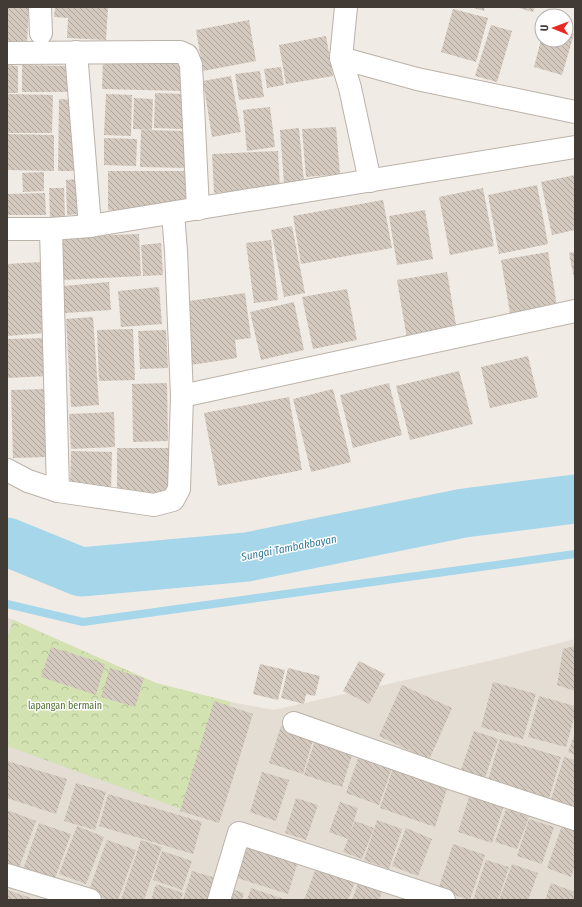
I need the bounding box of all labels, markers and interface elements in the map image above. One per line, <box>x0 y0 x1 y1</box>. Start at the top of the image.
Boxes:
north arrow <box>534 8 574 48</box>
text: U <box>538 24 551 31</box>
water label: Sungai Tambakbayan <box>239 532 338 564</box>
park label: lapangan bermain <box>28 700 102 712</box>

